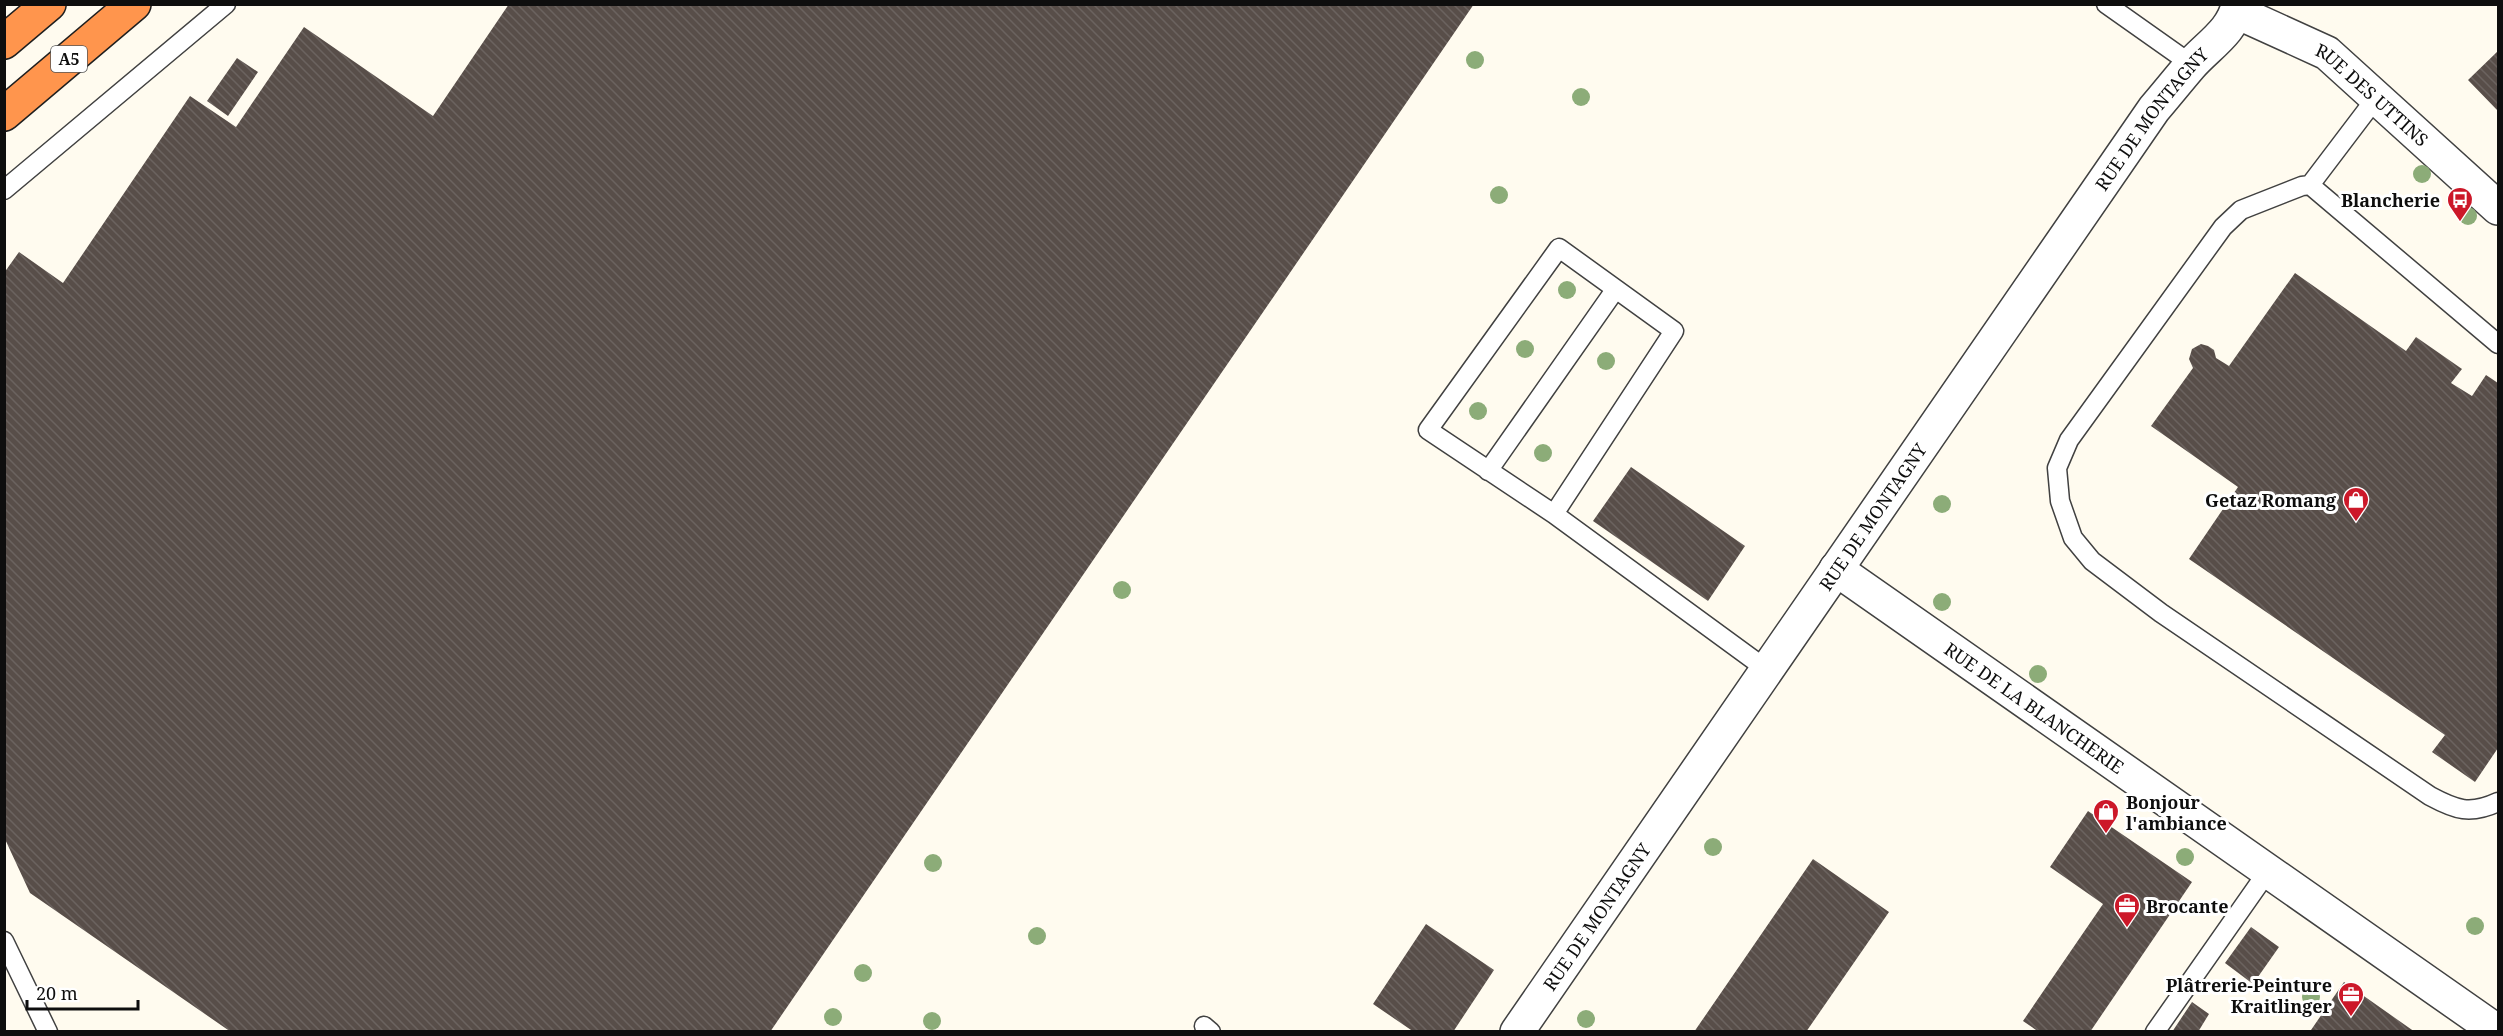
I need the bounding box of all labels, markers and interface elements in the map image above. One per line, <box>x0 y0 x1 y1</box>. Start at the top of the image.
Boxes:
street label: RUE DES UTTINS <box>2312 37 2434 151</box>
street label: RUE DE MONTAGNY <box>2089 42 2214 195</box>
road number: A5 <box>51 46 87 72</box>
bus stop icon: Blancherie <box>2445 185 2475 223</box>
place label: Blancherie <box>2341 188 2440 212</box>
street label: RUE DE MONTAGNY <box>1813 438 1932 595</box>
shop icon: Getaz Romang <box>2341 485 2371 523</box>
place label: Getaz Romang <box>2205 488 2337 512</box>
street label: RUE DE LA BLANCHERIE <box>1940 637 2129 779</box>
place label: Bonjour l'ambiance <box>2126 790 2227 835</box>
shop icon: Bonjour l'ambiance <box>2091 797 2121 835</box>
street label: RUE DE MONTAGNY <box>1537 838 1656 995</box>
office icon: Brocante <box>2112 891 2142 929</box>
place label: Brocante <box>2146 894 2228 918</box>
scale bar <box>27 973 138 1011</box>
place label: Plâtrerie-Peinture Kraitlinger <box>2166 973 2333 1018</box>
office icon: Plâtrerie-Peinture Kraitlinger <box>2336 980 2366 1018</box>
text: 20 m <box>36 981 78 1005</box>

